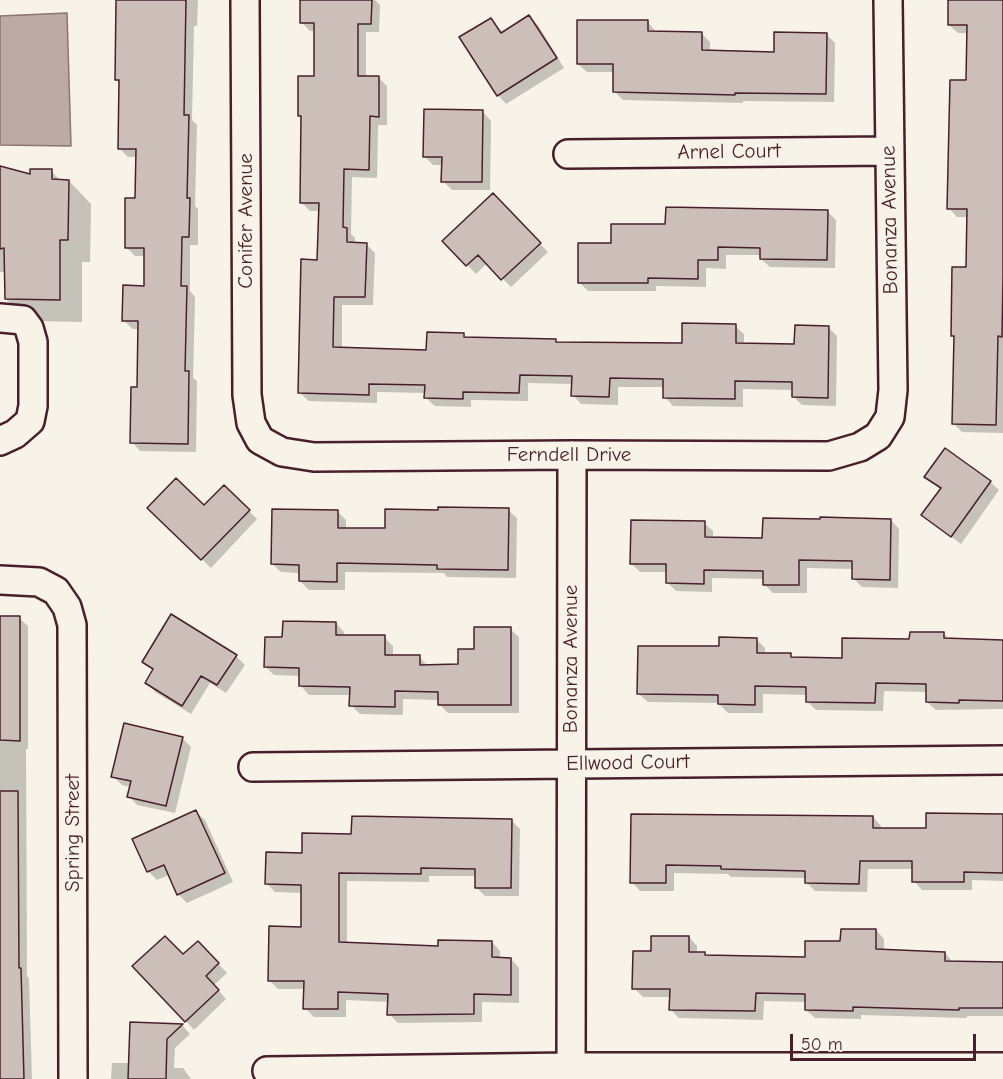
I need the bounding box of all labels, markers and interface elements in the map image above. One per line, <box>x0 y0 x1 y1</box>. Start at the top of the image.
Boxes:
street label: Arnel Court <box>677 138 781 166</box>
street label: Bonanza Avenue <box>876 145 904 295</box>
street label: Conifer Avenue <box>233 153 259 289</box>
street label: Ferndell Drive <box>507 442 631 468</box>
street label: Bonanza Avenue <box>558 585 584 733</box>
street label: Ellwood Court <box>566 749 690 777</box>
street label: Spring Street <box>60 774 86 892</box>
scale bar <box>793 1022 979 1060</box>
text: 50 m <box>801 1034 843 1055</box>

